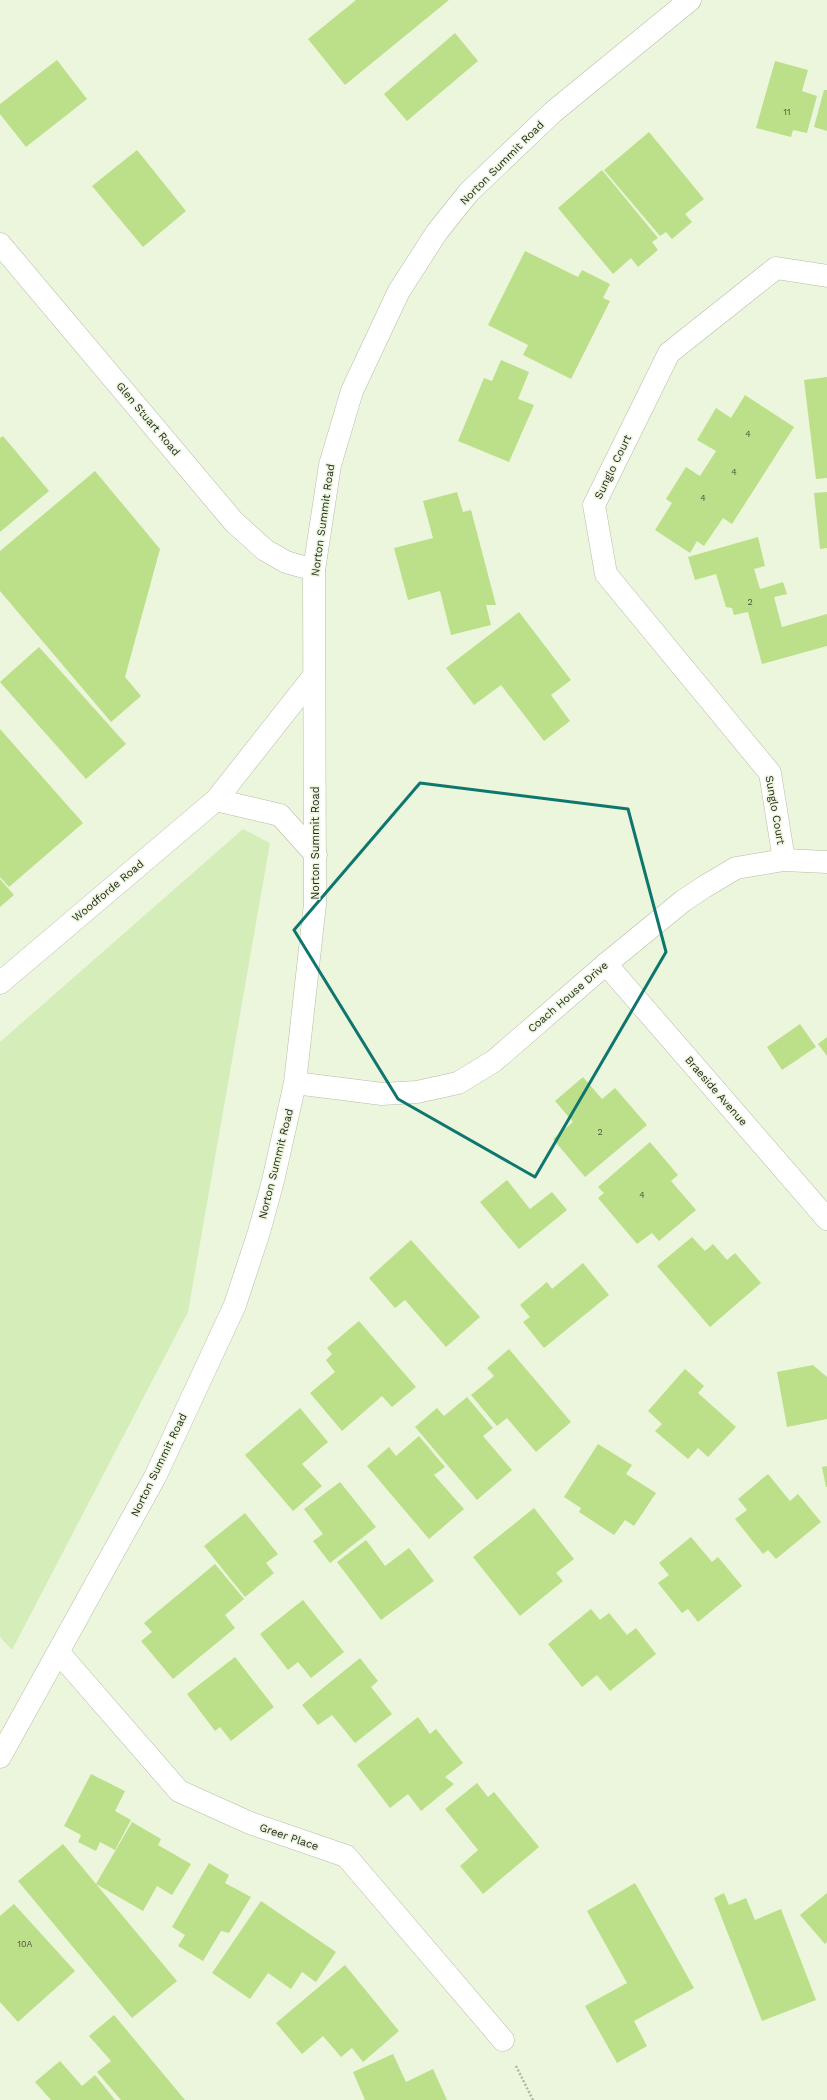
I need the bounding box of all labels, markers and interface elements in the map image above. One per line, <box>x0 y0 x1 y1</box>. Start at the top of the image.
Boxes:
house number: 11 <box>783 107 791 117</box>
street label: Norton Summit Road <box>457 118 547 208</box>
street label: Glen Stuart Road <box>113 379 183 459</box>
house number: 4 <box>745 429 751 439</box>
street label: Sunglo Court <box>592 432 634 501</box>
street label: Norton Summit Road <box>309 463 337 577</box>
house number: 4 <box>731 467 737 477</box>
house number: 4 <box>700 493 706 503</box>
house number: 2 <box>747 597 753 607</box>
street label: Sunglo Court <box>763 774 788 846</box>
street label: Norton Summit Road <box>309 786 322 900</box>
street label: Woodforde Road <box>70 857 146 925</box>
street label: Coach House Drive <box>525 959 611 1035</box>
street label: Braeside Avenue <box>682 1053 750 1129</box>
street label: Norton Summit Road <box>256 1107 296 1221</box>
house number: 2 <box>597 1127 603 1137</box>
house number: 4 <box>639 1190 645 1200</box>
street label: Norton Summit Road <box>128 1411 190 1519</box>
street label: Greer Place <box>258 1821 320 1853</box>
house number: 10A <box>17 1939 33 1949</box>

